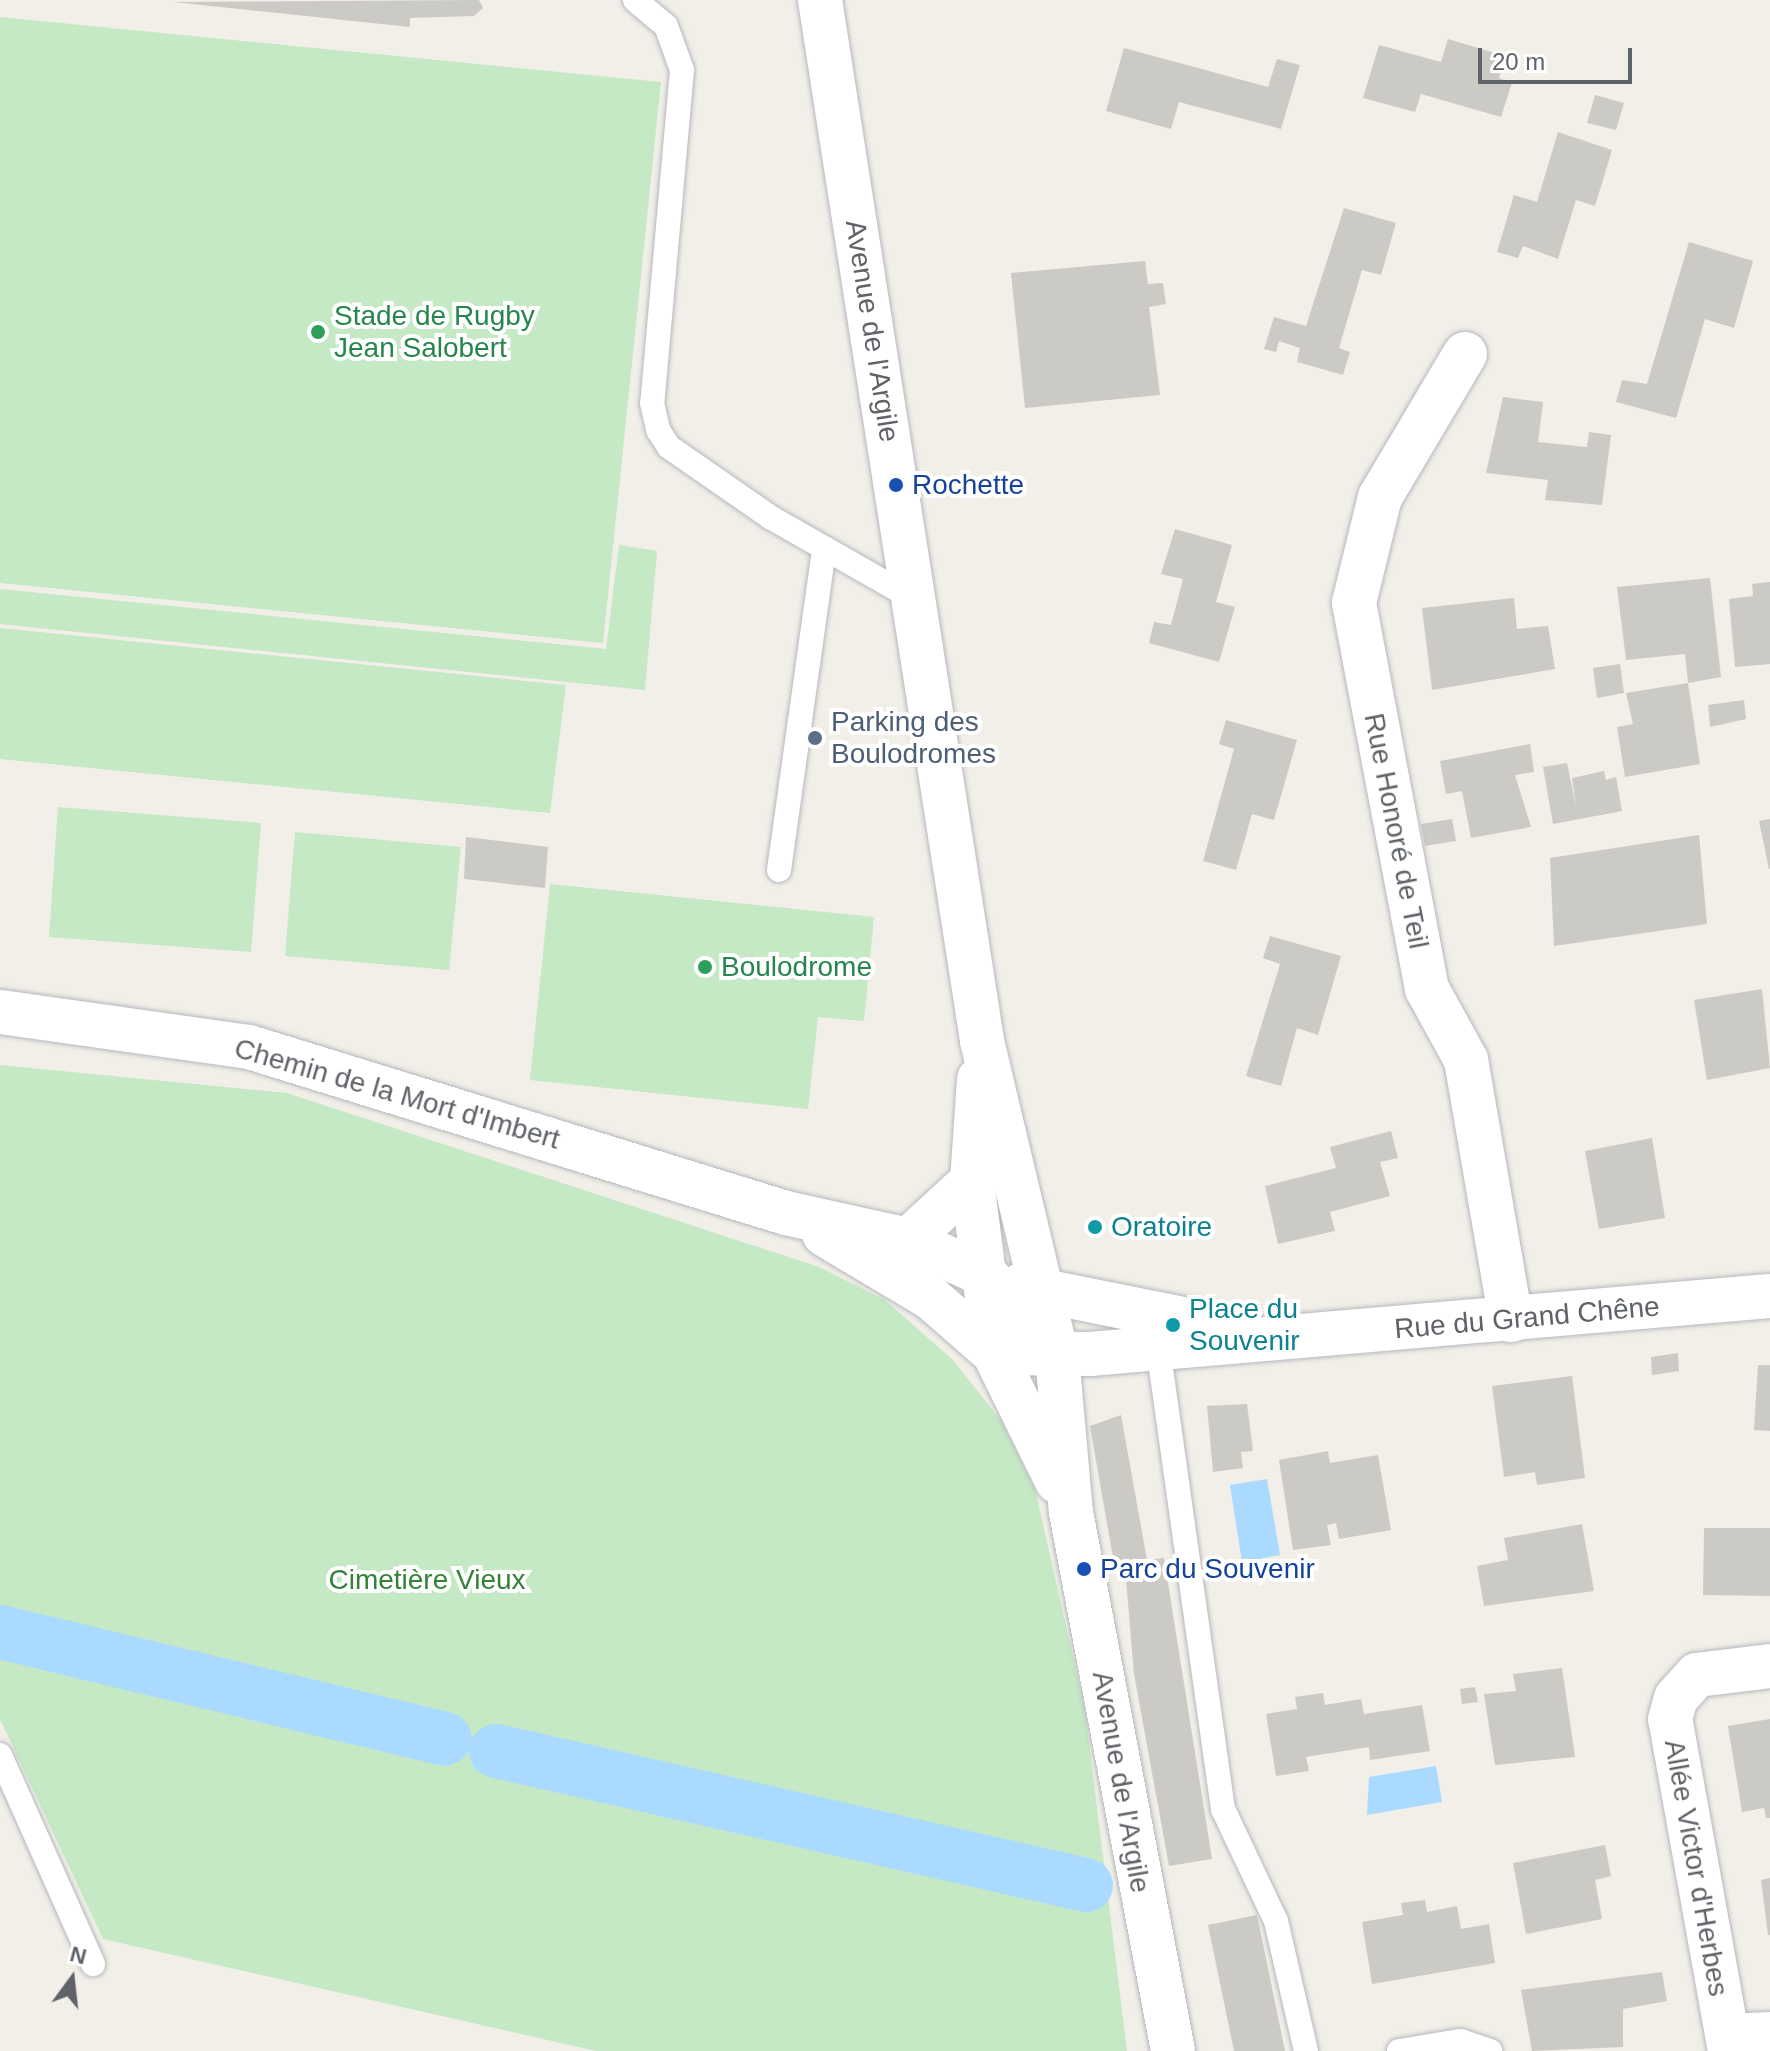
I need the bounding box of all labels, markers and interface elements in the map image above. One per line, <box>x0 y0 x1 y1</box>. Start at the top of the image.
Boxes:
scale bar <box>1482 32 1636 82</box>
text: 20 m <box>1492 48 1545 75</box>
street label: Avenue de l'Argile <box>838 218 906 444</box>
place label: Stade de Rugby Jean Salobert <box>334 299 535 365</box>
marker: Stade de Rugby Jean Salobert <box>309 323 327 341</box>
place label: Rochette <box>912 468 1024 502</box>
marker: Rochette <box>887 476 905 494</box>
place label: Parking des Boulodromes <box>831 705 996 771</box>
street label: Rue Honoré de Teil <box>1357 710 1435 952</box>
marker: Parking des Boulodromes <box>806 729 824 747</box>
place label: Boulodrome <box>721 950 872 984</box>
marker: Boulodrome <box>696 958 714 976</box>
street label: Chemin de la Mort d'Imbert <box>230 1031 564 1157</box>
place label: Oratoire <box>1111 1210 1212 1244</box>
marker: Oratoire <box>1086 1218 1104 1236</box>
street label: Rue du Grand Chêne <box>1393 1290 1661 1346</box>
place label: Place du Souvenir <box>1189 1292 1300 1358</box>
marker: Place du Souvenir <box>1164 1316 1182 1334</box>
place label: Parc du Souvenir <box>1100 1552 1315 1586</box>
marker: Parc du Souvenir <box>1075 1560 1093 1578</box>
park label: Cimetière Vieux <box>328 1563 526 1597</box>
street label: Avenue de l'Argile <box>1085 1669 1157 1895</box>
street label: Allée Victor d'Herbes <box>1657 1737 1735 1999</box>
north arrow <box>32 1939 112 2019</box>
text: N <box>67 1941 89 1969</box>

